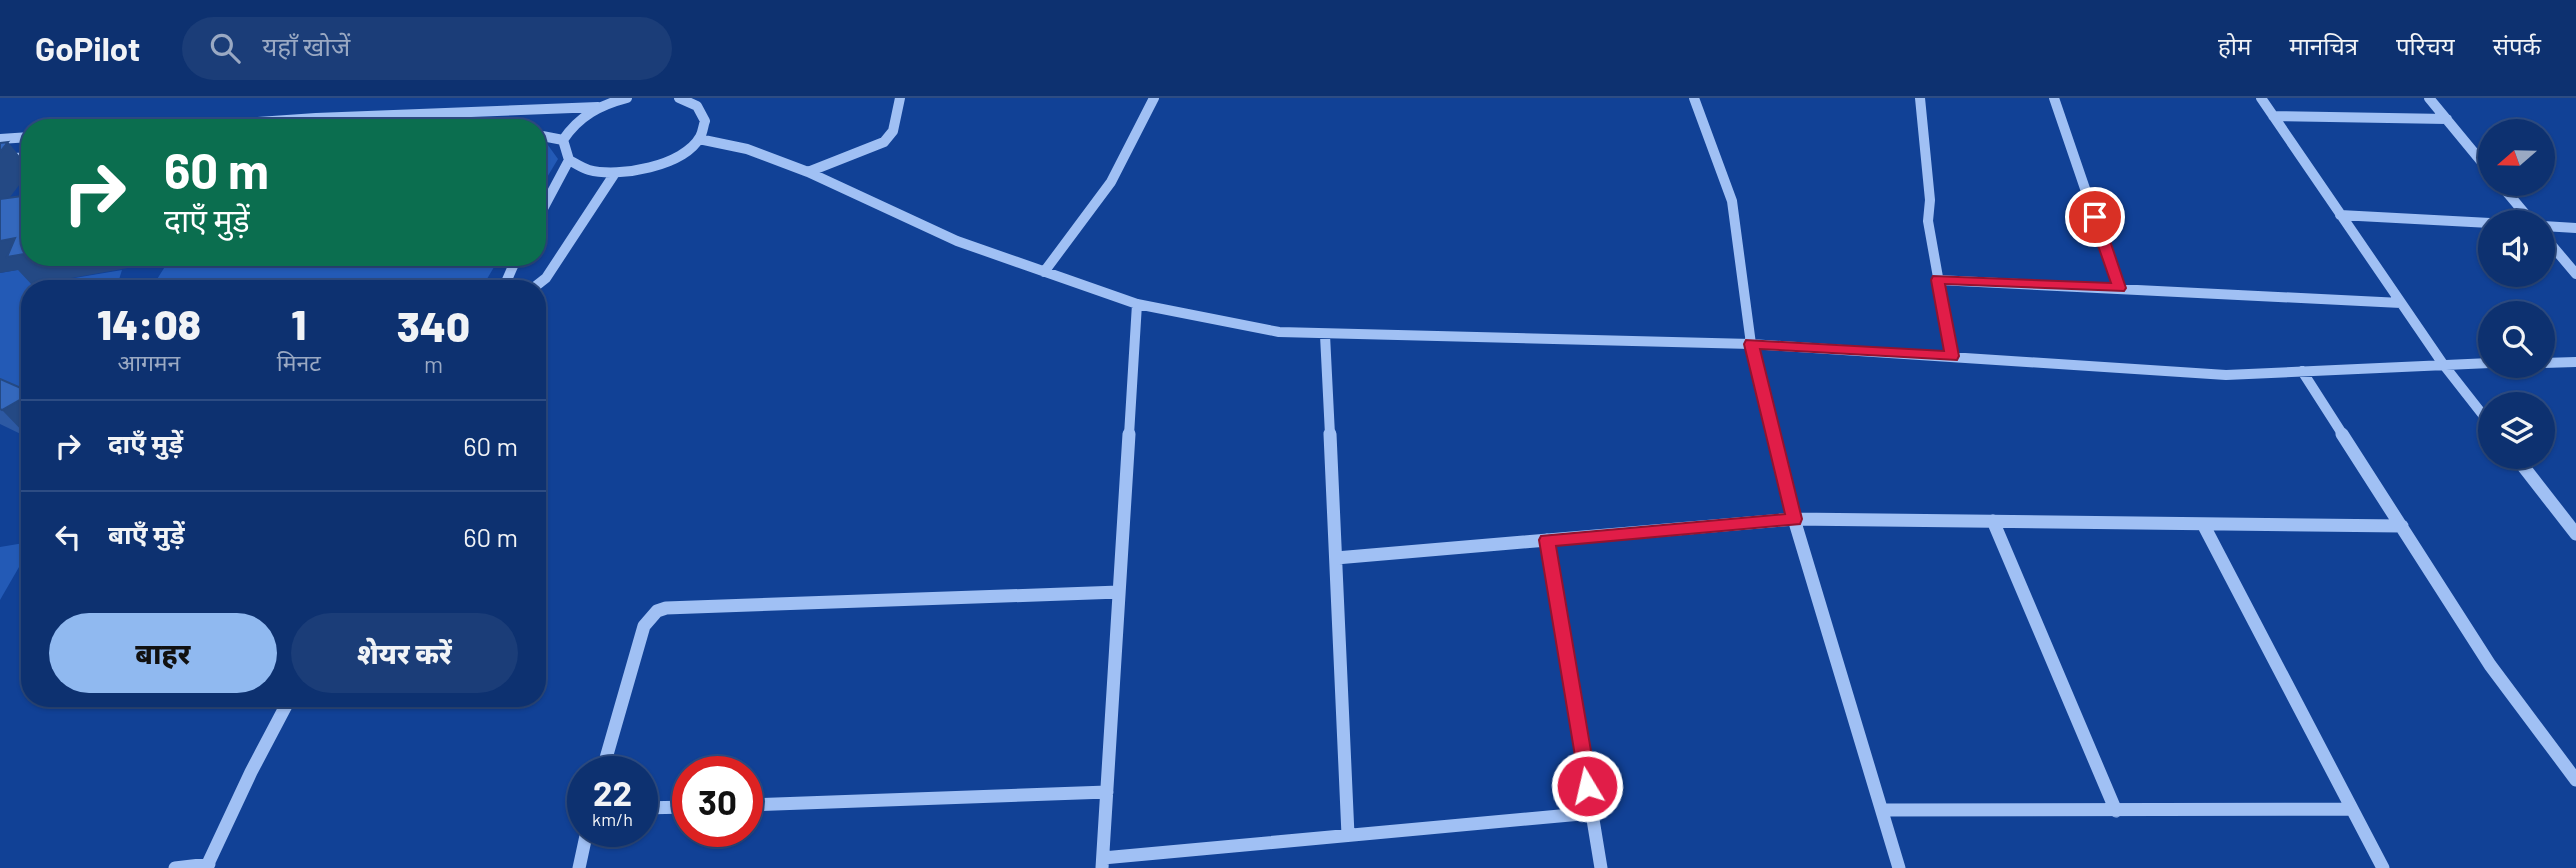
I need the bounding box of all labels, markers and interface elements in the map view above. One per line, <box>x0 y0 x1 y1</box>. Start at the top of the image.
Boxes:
search box <box>182 17 672 80</box>
text: GoPilot <box>35 28 140 68</box>
icon: search <box>206 29 244 67</box>
text: यहाँ खोजें <box>262 30 350 61</box>
text: होम <box>2218 31 2251 60</box>
text: मानचित्र <box>2289 31 2358 60</box>
text: परिचय <box>2396 31 2455 60</box>
text: संपर्क <box>2493 31 2541 60</box>
north arrow <box>2478 119 2555 196</box>
map controls <box>2478 119 2555 469</box>
text: 60 m <box>164 140 269 199</box>
icon: right <box>49 147 140 238</box>
pin <box>2065 187 2125 247</box>
icon: arrive <box>2076 198 2114 236</box>
text: दाएँ मुड़ें <box>164 200 250 238</box>
button: sound <box>2478 210 2555 287</box>
text: 14:08 <box>97 298 201 348</box>
text: 1 <box>291 298 306 348</box>
text: 340 <box>397 300 470 350</box>
button: search <box>2478 301 2555 378</box>
text: आगमन <box>117 348 180 376</box>
text: मिनट <box>277 348 321 376</box>
text: m <box>424 350 443 378</box>
button: layers <box>2478 392 2555 469</box>
icon: right <box>49 427 87 465</box>
text: दाएँ मुड़ें <box>108 427 183 458</box>
text: 60 m <box>463 430 518 461</box>
icon: left <box>49 518 87 556</box>
text: बाएँ मुड़ें <box>108 518 185 549</box>
text: 60 m <box>463 521 518 552</box>
button: बाहर <box>49 613 277 693</box>
button: शेयर करें <box>291 613 518 693</box>
position arrow <box>1550 749 1624 823</box>
speed limit sign: 30 <box>672 756 763 847</box>
text: 22 <box>593 771 632 813</box>
text: km/h <box>592 808 633 830</box>

